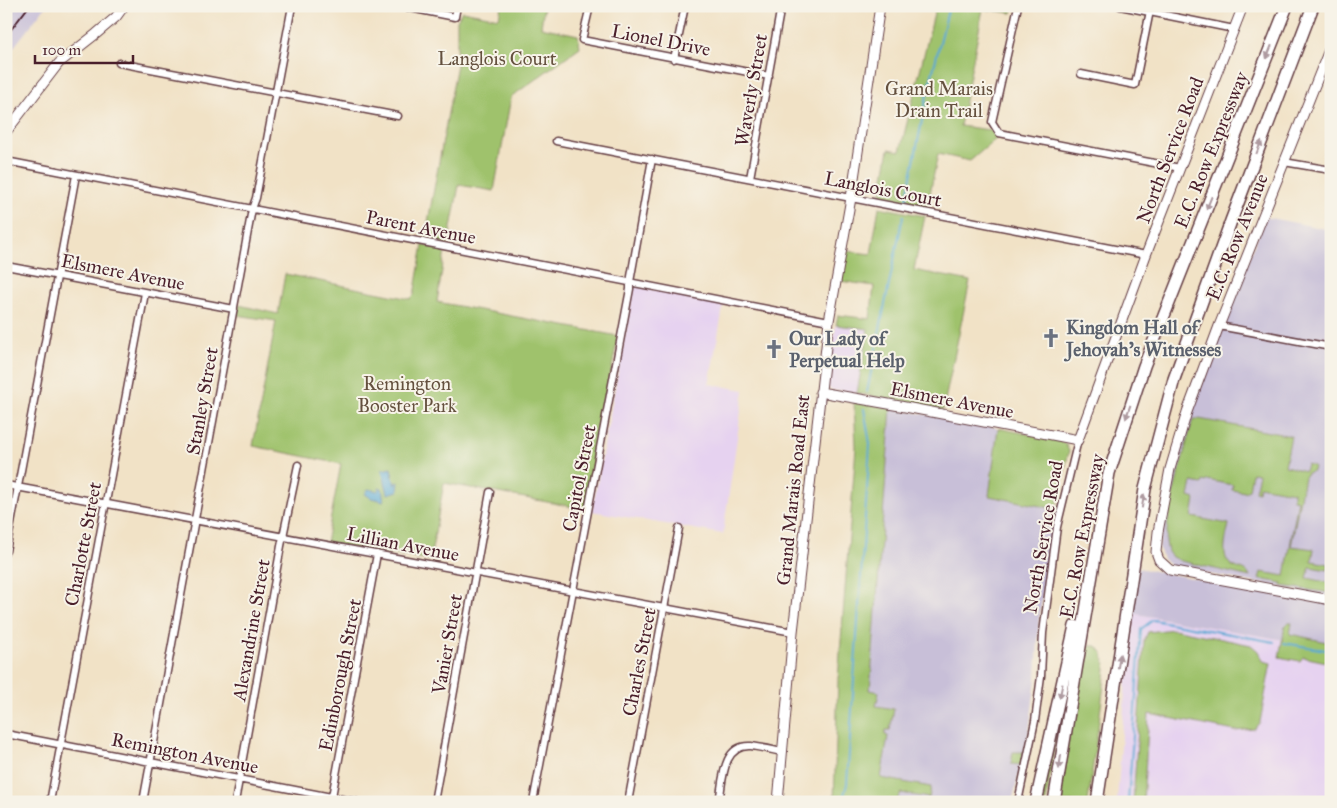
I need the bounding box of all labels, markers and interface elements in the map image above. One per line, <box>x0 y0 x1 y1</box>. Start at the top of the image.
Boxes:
street label: Lionel Drive <box>610 19 712 61</box>
scale bar <box>35 32 132 64</box>
street label: Waverly Street <box>730 32 772 148</box>
text: 100 m <box>42 41 82 59</box>
one-way arrow <box>1265 44 1272 59</box>
park label: Langlois Court <box>438 47 557 71</box>
street label: E.C. Row Expressway <box>1169 67 1253 232</box>
street label: North Service Road <box>1131 73 1209 226</box>
park label: Grand Marais Drain Trail <box>885 77 993 122</box>
one-way arrow <box>1255 139 1263 154</box>
street label: Langlois Court <box>822 166 944 213</box>
street label: E.C. Row Avenue <box>1201 170 1273 304</box>
one-way arrow <box>1205 195 1212 210</box>
street label: Parent Avenue <box>364 205 478 249</box>
street label: Elsmere Avenue <box>59 249 187 295</box>
place label: Kingdom Hall of Jehovah's Witnesses <box>1063 316 1221 362</box>
place label: Our Lady of Perpetual Help <box>789 327 905 373</box>
church icon: Kingdom Hall of Jehovah's Witnesses <box>1040 327 1062 349</box>
church icon: Our Lady of Perpetual Help <box>763 338 785 360</box>
street label: Stanley Street <box>181 345 223 457</box>
park label: Remington Booster Park <box>357 372 457 417</box>
street label: Elsmere Avenue <box>888 377 1016 423</box>
street label: Grand Marais Road East <box>772 393 814 587</box>
one-way arrow <box>1124 405 1132 420</box>
street label: Capitol Street <box>557 422 601 533</box>
street label: E.C. Row Expressway <box>1055 451 1109 620</box>
street label: North Service Road <box>1018 458 1068 615</box>
street label: Charlotte Street <box>60 480 106 608</box>
one-way arrow <box>1140 492 1148 508</box>
street label: Lillian Avenue <box>345 522 461 566</box>
street label: Alexandrine Street <box>227 557 275 704</box>
street label: Vanier Street <box>427 592 467 697</box>
street label: Edinborough Street <box>314 596 367 753</box>
street label: Charles Street <box>617 606 661 718</box>
one-way arrow <box>1115 653 1123 669</box>
one-way arrow <box>1057 684 1065 699</box>
street label: Remington Avenue <box>109 727 261 780</box>
one-way arrow <box>1056 755 1064 771</box>

